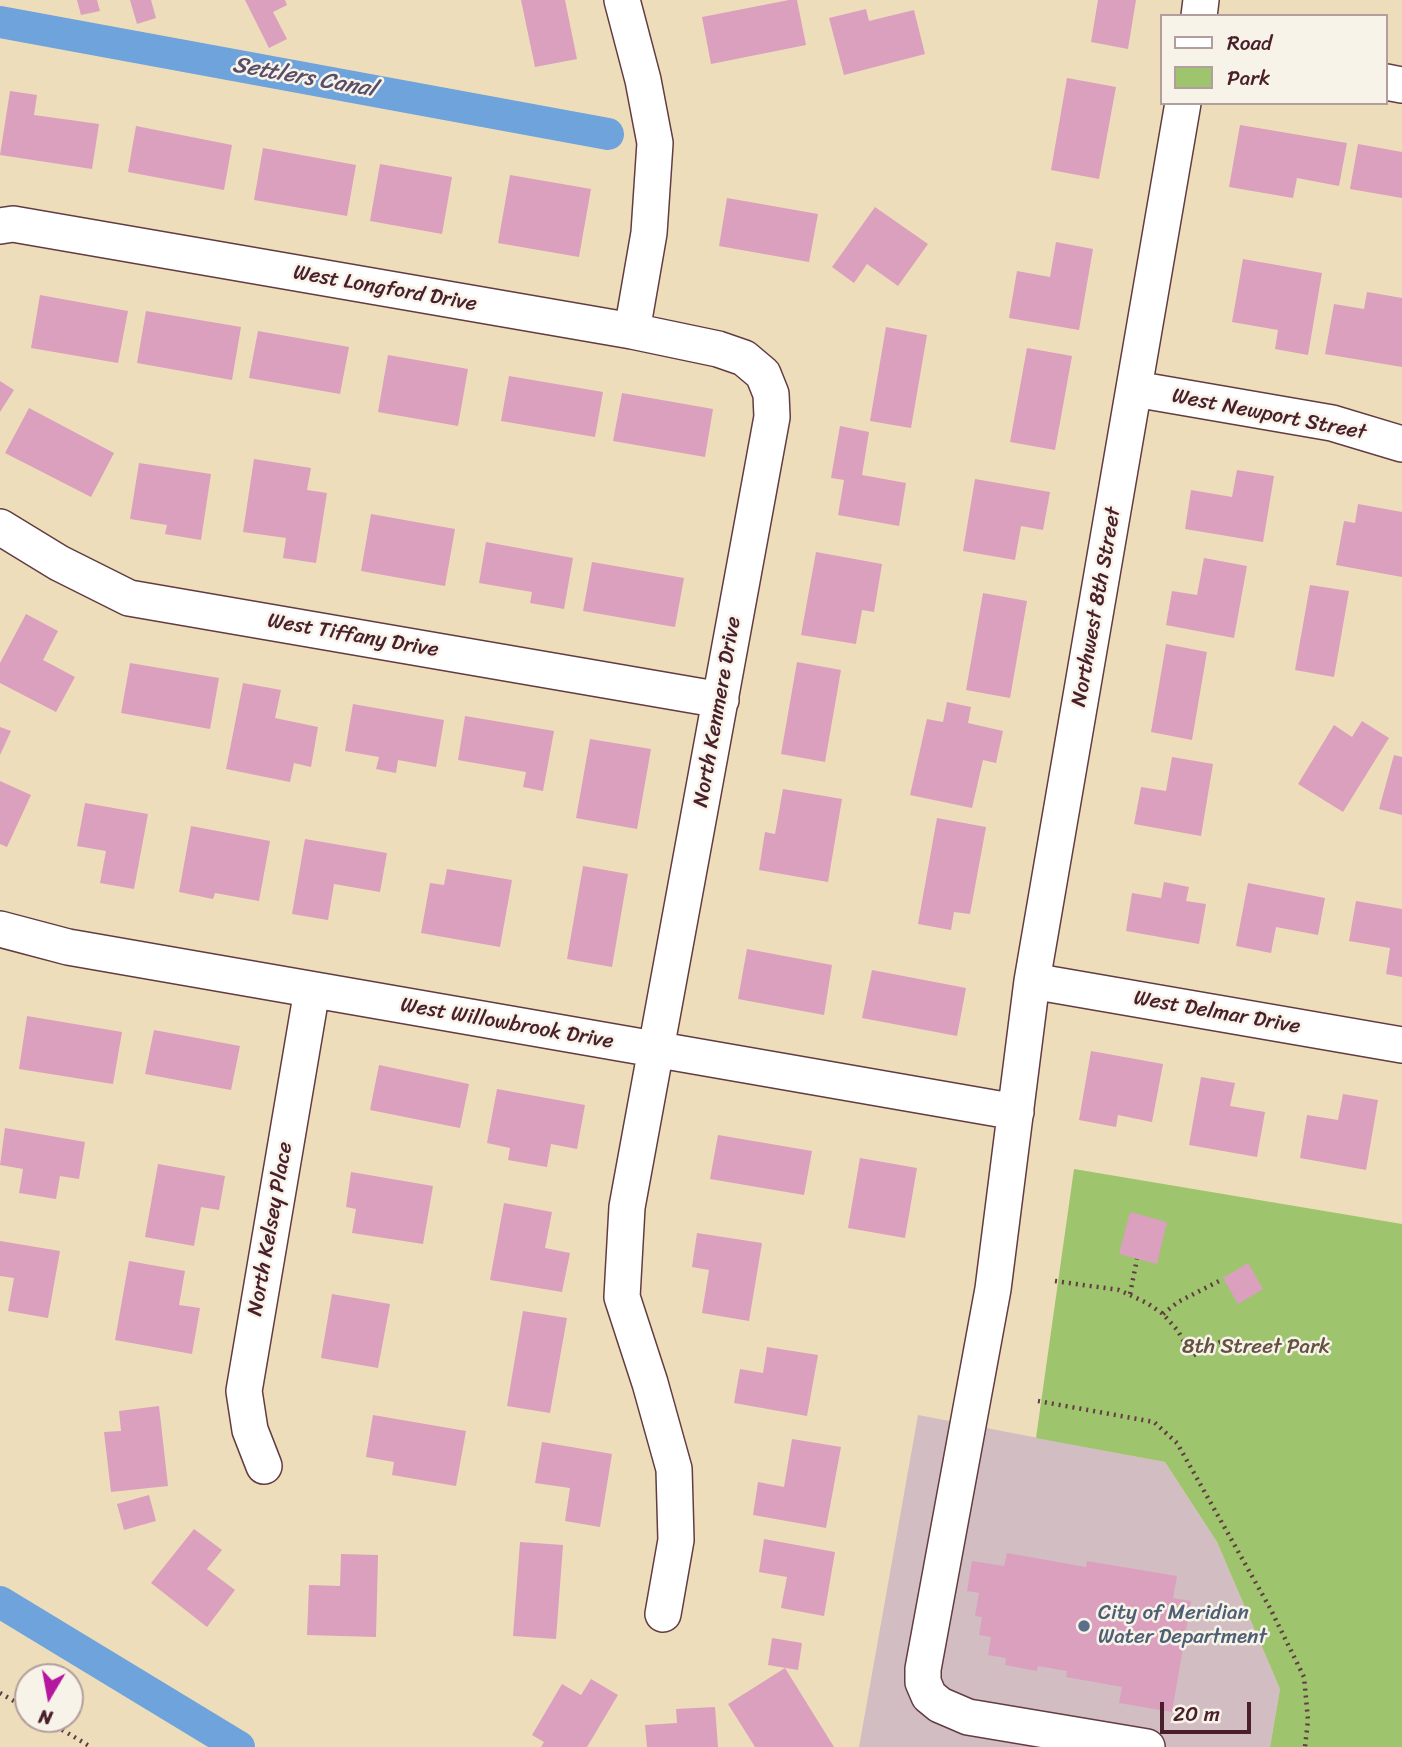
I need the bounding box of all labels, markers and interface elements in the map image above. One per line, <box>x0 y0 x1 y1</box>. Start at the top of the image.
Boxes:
legend <box>1160 14 1388 105</box>
text: Road <box>1227 24 1272 62</box>
water label: Settlers Canal <box>230 52 378 104</box>
text: Park <box>1227 59 1270 97</box>
street label: West Longford Drive <box>291 260 479 318</box>
street label: West Newport Street <box>1170 384 1368 446</box>
street label: Northwest 8th Street <box>1067 505 1127 709</box>
street label: West Tiffany Drive <box>266 609 440 663</box>
street label: North Kenmere Drive <box>689 615 747 809</box>
street label: West Delmar Drive <box>1132 986 1302 1040</box>
street label: West Willowbrook Drive <box>399 993 615 1055</box>
street label: North Kelsey Place <box>243 1140 299 1318</box>
park label: 8th Street Park <box>1182 1335 1330 1361</box>
place label: City of Meridian Water Department <box>1098 1601 1267 1651</box>
marker: City of Meridian Water Department <box>1076 1618 1092 1634</box>
north arrow <box>14 1663 84 1733</box>
scale bar <box>1164 1688 1255 1732</box>
text: 20 m <box>1173 1695 1220 1733</box>
text: N <box>36 1700 55 1735</box>

